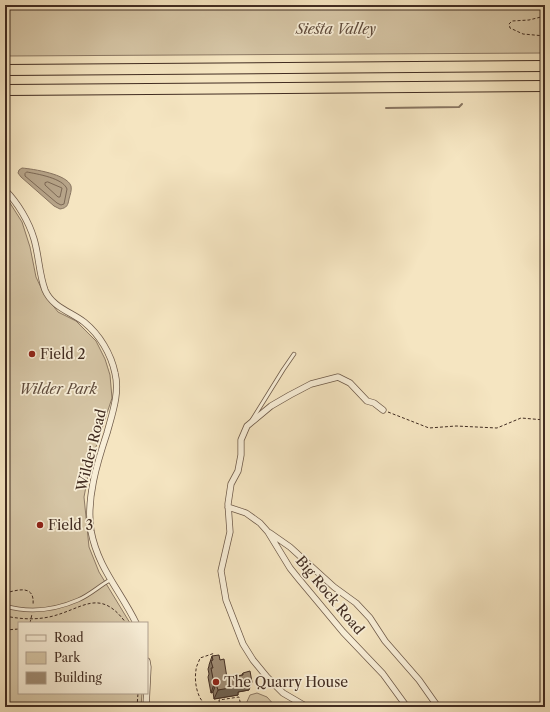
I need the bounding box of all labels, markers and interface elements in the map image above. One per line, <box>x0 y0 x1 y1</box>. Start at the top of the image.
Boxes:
park label: Siesta Valley <box>295 20 376 38</box>
place label: Field 2 <box>40 345 86 363</box>
marker: Field 2 <box>27 349 37 359</box>
park label: Wilder Park <box>19 380 98 398</box>
street label: Wilder Road <box>72 407 110 494</box>
place label: Field 3 <box>48 516 93 534</box>
marker: Field 3 <box>35 520 45 530</box>
street label: Big Rock Road <box>292 552 368 638</box>
legend <box>18 622 148 694</box>
text: Road <box>54 630 84 645</box>
text: Park <box>54 650 81 665</box>
text: Building <box>54 670 102 685</box>
place label: The Quarry House <box>224 673 348 691</box>
marker: The Quarry House <box>211 677 221 687</box>

